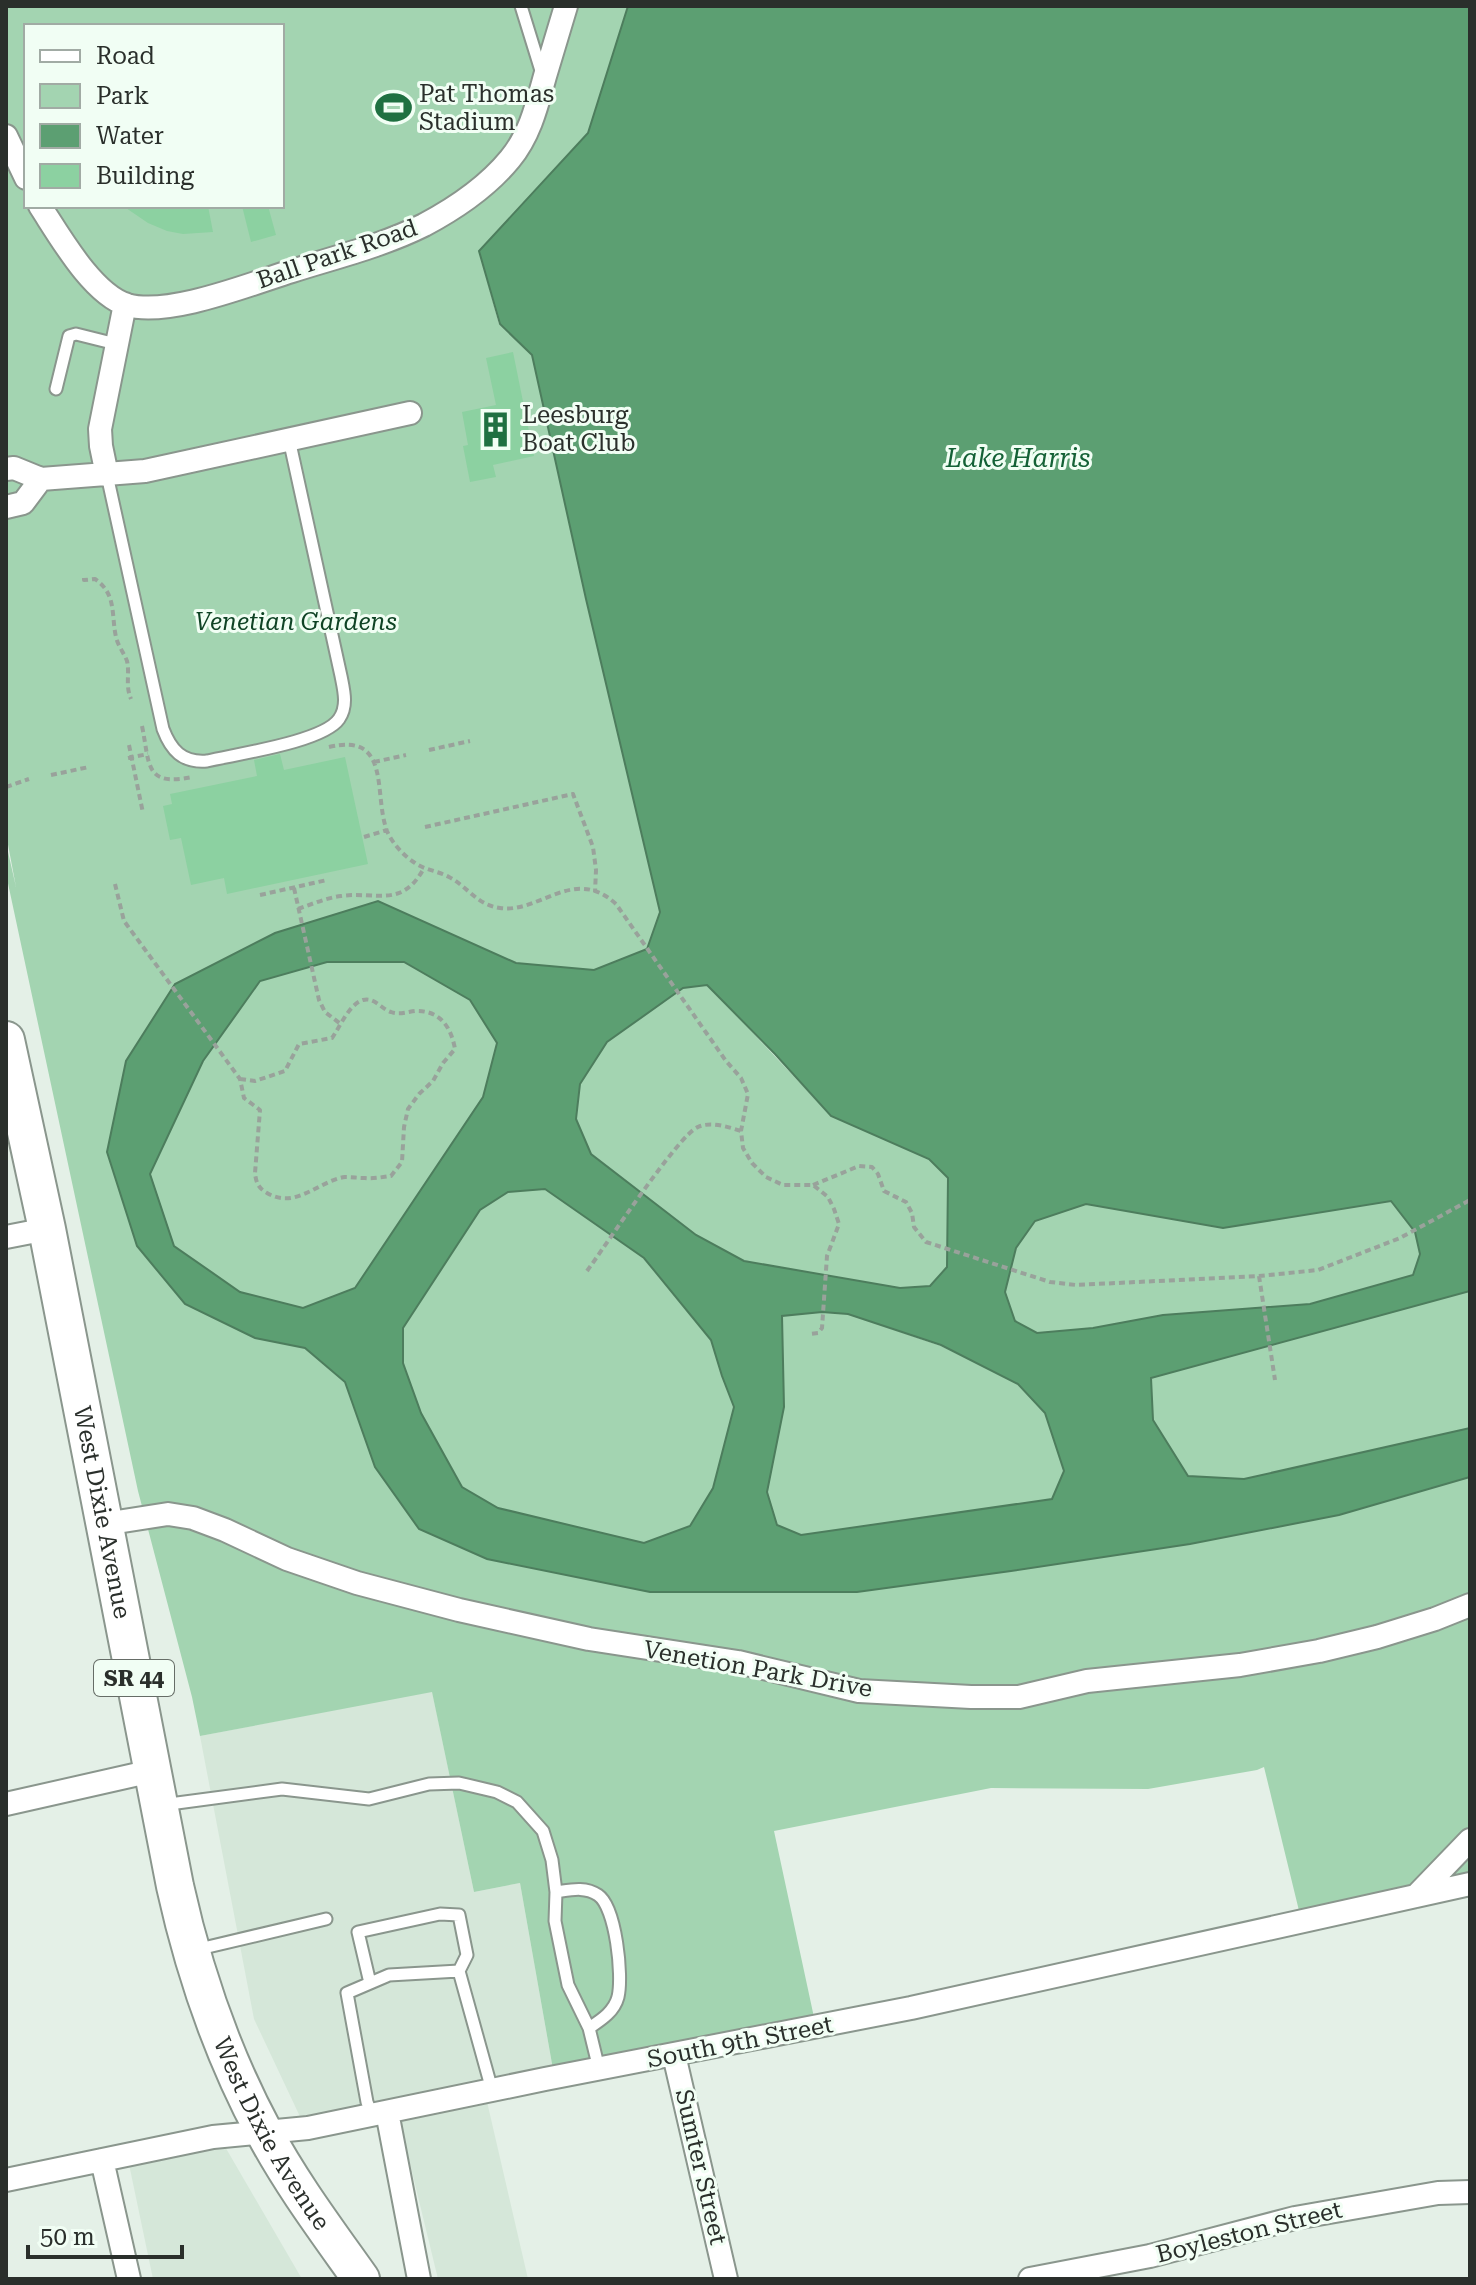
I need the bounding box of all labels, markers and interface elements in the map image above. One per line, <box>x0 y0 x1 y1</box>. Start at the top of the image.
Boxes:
legend <box>24 24 284 208</box>
text: Road <box>96 42 155 70</box>
place label: Pat Thomas Stadium <box>419 80 554 136</box>
text: Park <box>96 82 149 110</box>
sports icon: Pat Thomas Stadium <box>374 89 412 127</box>
text: Water <box>96 122 164 150</box>
text: Building <box>96 162 194 190</box>
street label: Ball Park Road <box>253 213 421 295</box>
place label: Leesburg Boat Club <box>522 401 636 457</box>
building icon: Leesburg Boat Club <box>477 410 515 448</box>
water label: Lake Harris <box>945 443 1090 473</box>
park label: Venetian Gardens <box>195 608 397 636</box>
street label: West Dixie Avenue <box>68 1404 137 1621</box>
street label: Venetion Park Drive <box>641 1635 875 1703</box>
road number: SR 44 <box>94 1660 174 1696</box>
street label: South 9th Street <box>645 2010 835 2074</box>
street label: West Dixie Avenue <box>208 2033 336 2235</box>
street label: Sumter Street <box>670 2087 732 2247</box>
street label: Boyleston Street <box>1153 2195 1345 2269</box>
scale bar <box>28 2209 182 2259</box>
text: 50 m <box>40 2223 95 2251</box>

